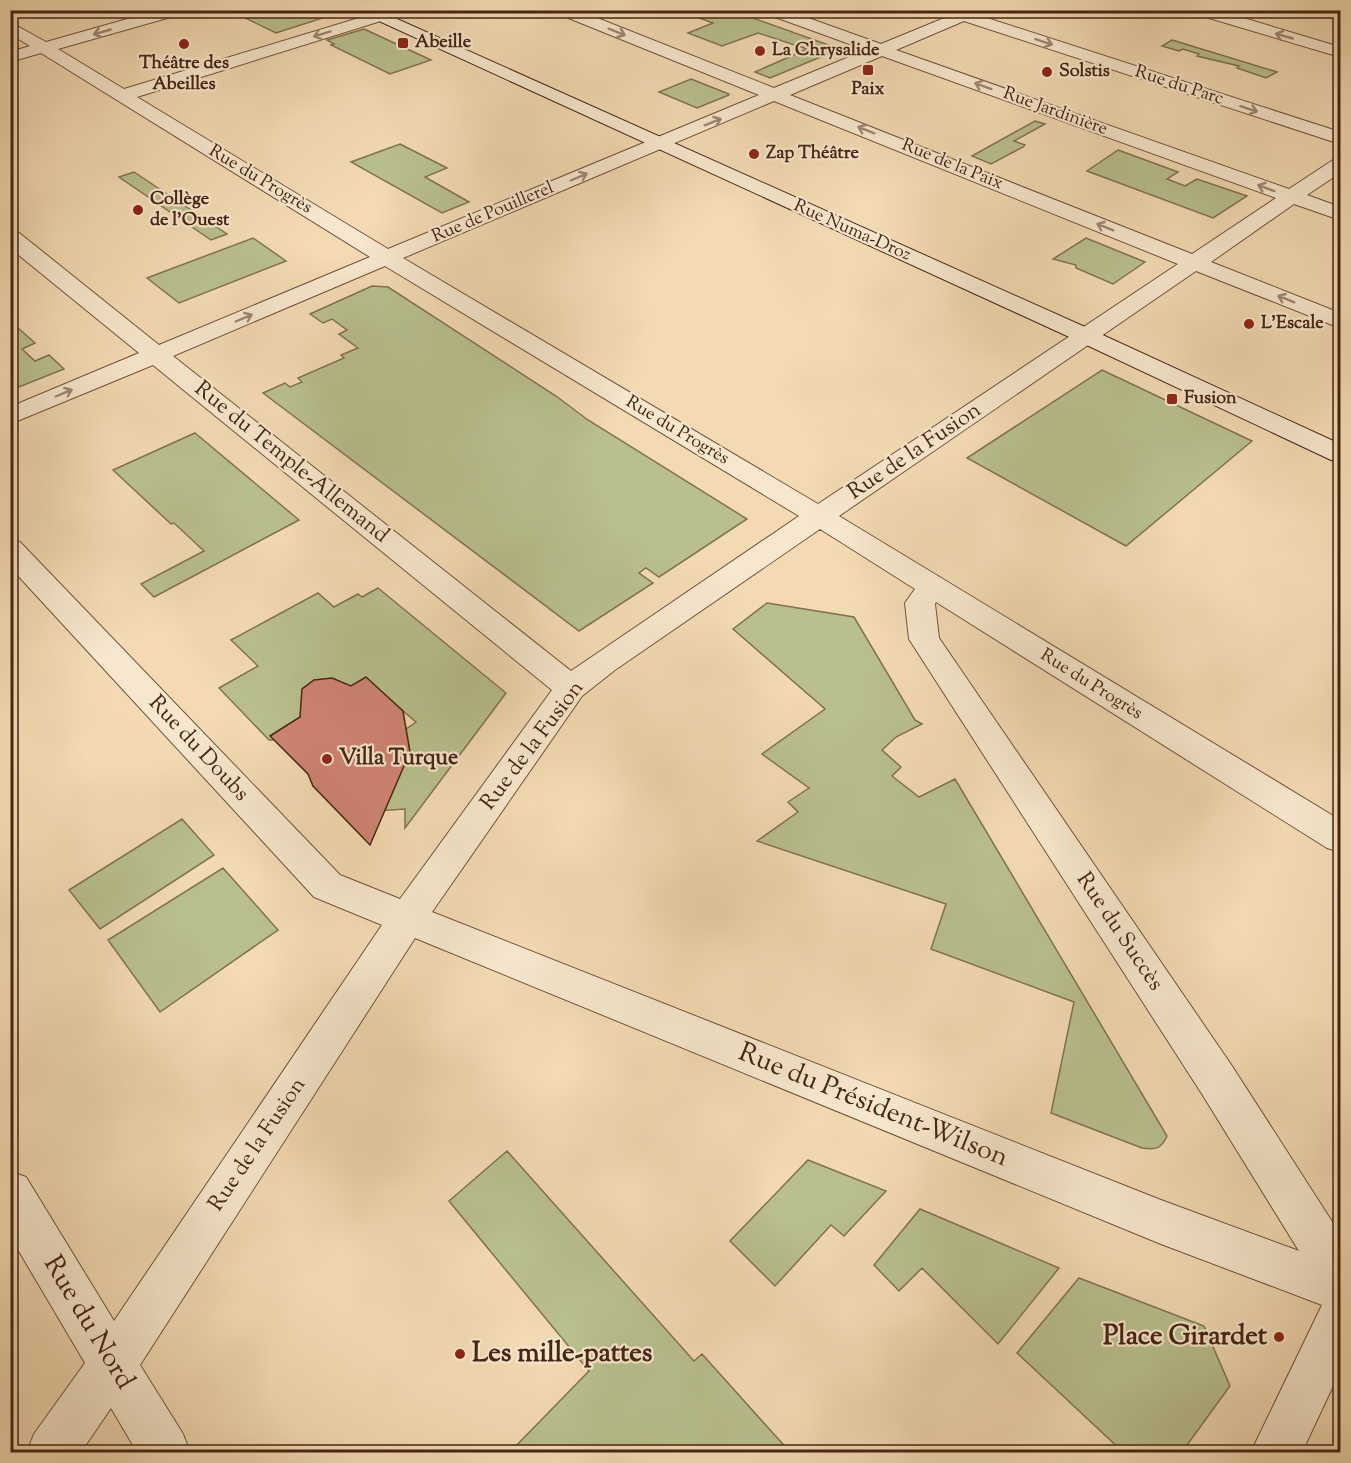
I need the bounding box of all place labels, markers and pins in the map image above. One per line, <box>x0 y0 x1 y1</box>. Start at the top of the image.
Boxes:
place label: Abeille <box>415 30 472 56</box>
marker: Abeille <box>396 36 410 50</box>
marker: Théâtre des Abeilles <box>177 37 191 51</box>
place label: La Chrysalide <box>772 38 880 64</box>
marker: La Chrysalide <box>753 44 767 58</box>
place label: Théâtre des Abeilles <box>139 51 229 98</box>
place label: Solstis <box>1059 59 1110 85</box>
marker: Paix <box>861 63 875 77</box>
marker: Solstis <box>1040 65 1054 79</box>
place label: Paix <box>851 77 885 103</box>
place label: Zap Théâtre <box>766 141 860 167</box>
marker: Zap Théâtre <box>747 147 761 161</box>
place label: Collège de l'Ouest <box>150 187 230 234</box>
marker: Collège de l'Ouest <box>131 203 145 217</box>
place label: L'Escale <box>1261 311 1324 337</box>
marker: L'Escale <box>1242 317 1256 331</box>
place label: Fusion <box>1184 386 1237 412</box>
marker: Fusion <box>1165 392 1179 406</box>
place label: Villa Turque <box>339 743 458 775</box>
marker: Villa Turque <box>320 752 334 766</box>
place label: Place Girardet <box>1103 1318 1268 1357</box>
marker: Place Girardet <box>1272 1330 1286 1344</box>
place label: Les mille-pattes <box>472 1335 653 1374</box>
marker: Les mille-pattes <box>453 1347 467 1361</box>

